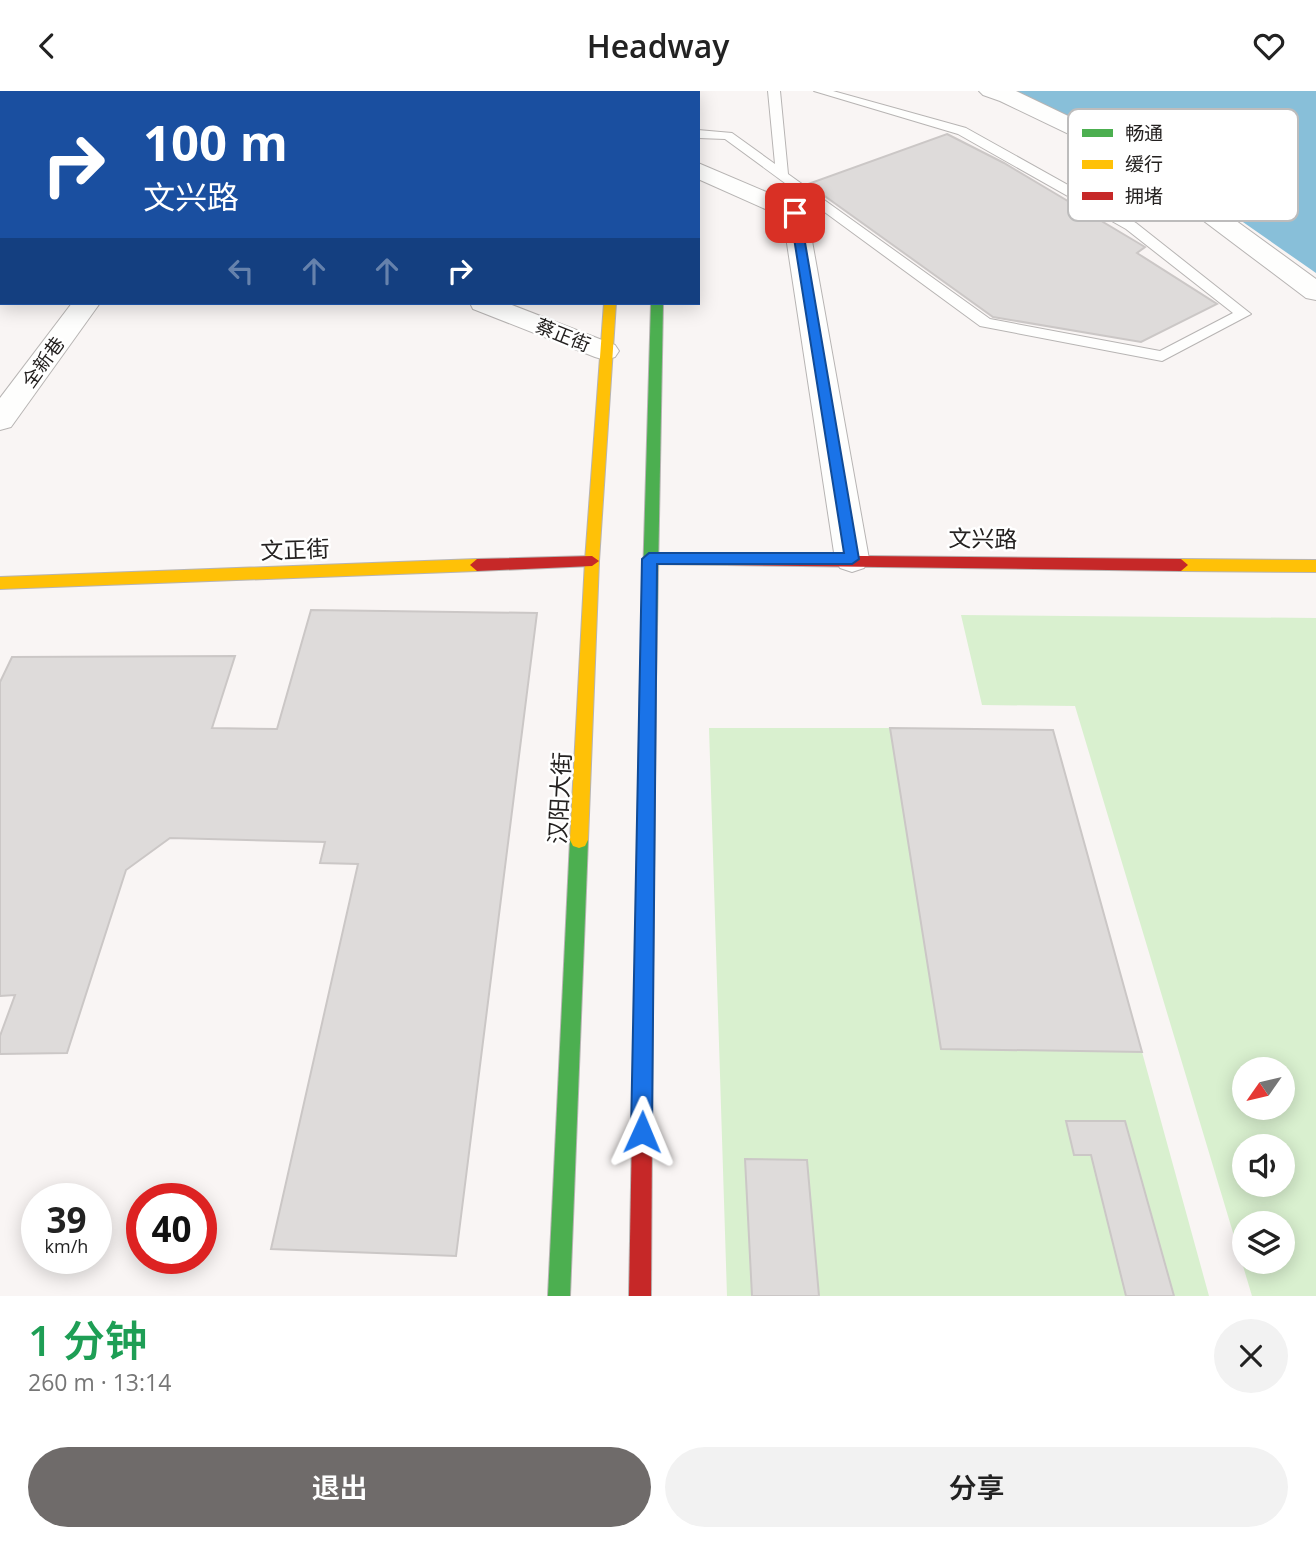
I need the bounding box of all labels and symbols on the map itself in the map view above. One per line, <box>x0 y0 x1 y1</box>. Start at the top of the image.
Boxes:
legend <box>1068 109 1298 221</box>
text: 畅通 <box>1125 120 1163 146</box>
text: 缓行 <box>1125 151 1163 177</box>
pin <box>765 183 825 243</box>
text: 拥堵 <box>1125 183 1163 209</box>
street label: 蔡正街 <box>532 312 594 358</box>
street label: 全新巷 <box>16 331 70 393</box>
street label: 文兴路 <box>948 521 1018 555</box>
street label: 文正街 <box>260 532 330 566</box>
street label: 汉阳大街 <box>541 751 577 845</box>
north arrow <box>1232 1057 1295 1120</box>
position arrow <box>605 1095 679 1169</box>
speed limit sign: 40 <box>126 1183 217 1274</box>

